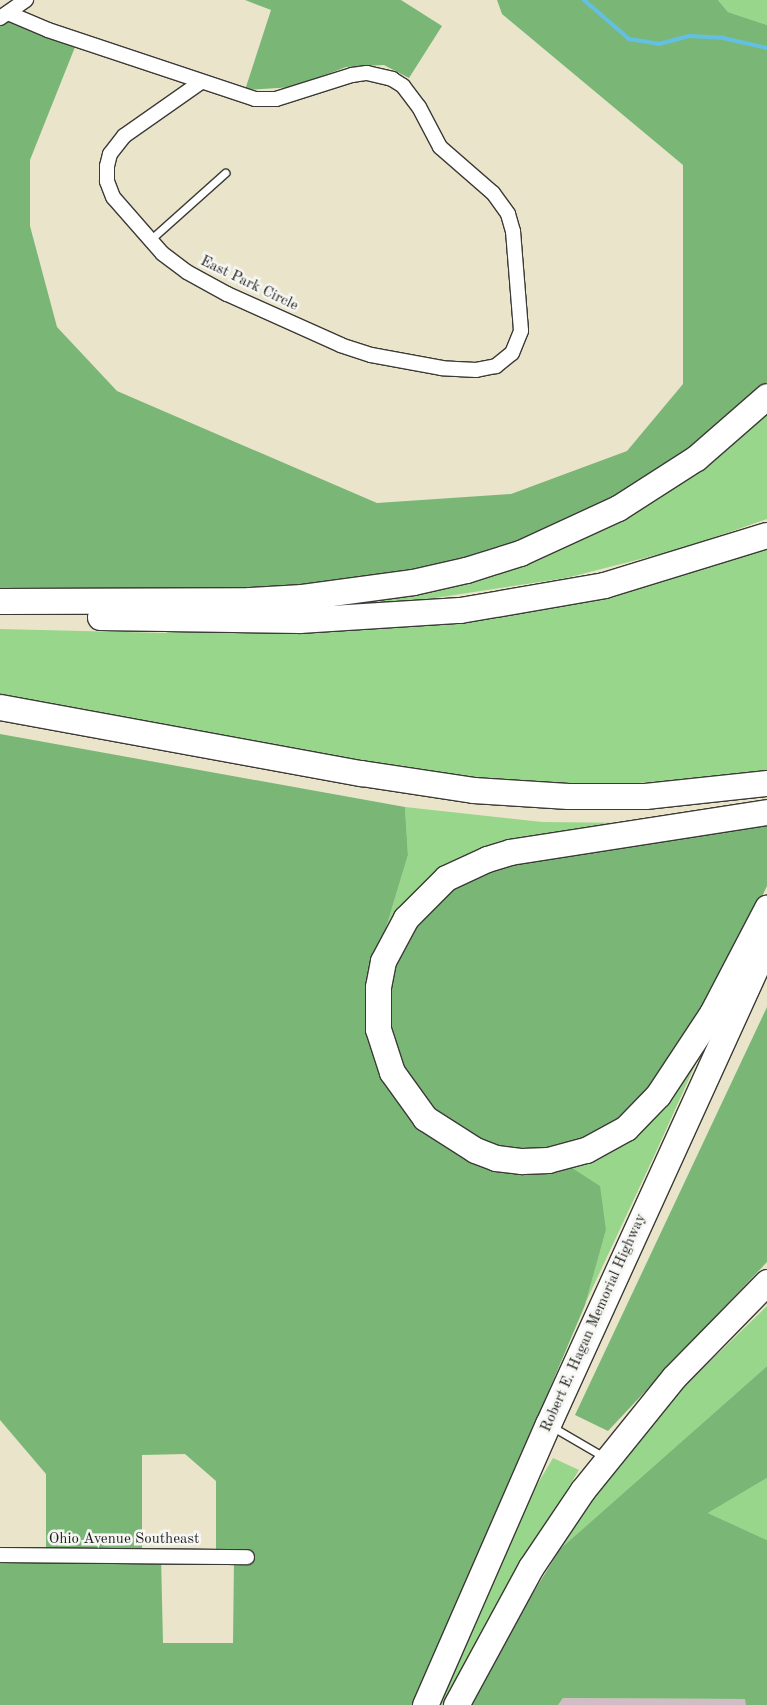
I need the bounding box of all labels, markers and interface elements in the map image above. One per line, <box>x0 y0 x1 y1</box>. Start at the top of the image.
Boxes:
street label: East Park Circle <box>197 253 301 315</box>
street label: Robert E. Hagan Memorial Highway <box>538 1211 650 1435</box>
street label: Ohio Avenue Southeast <box>49 1531 199 1549</box>

